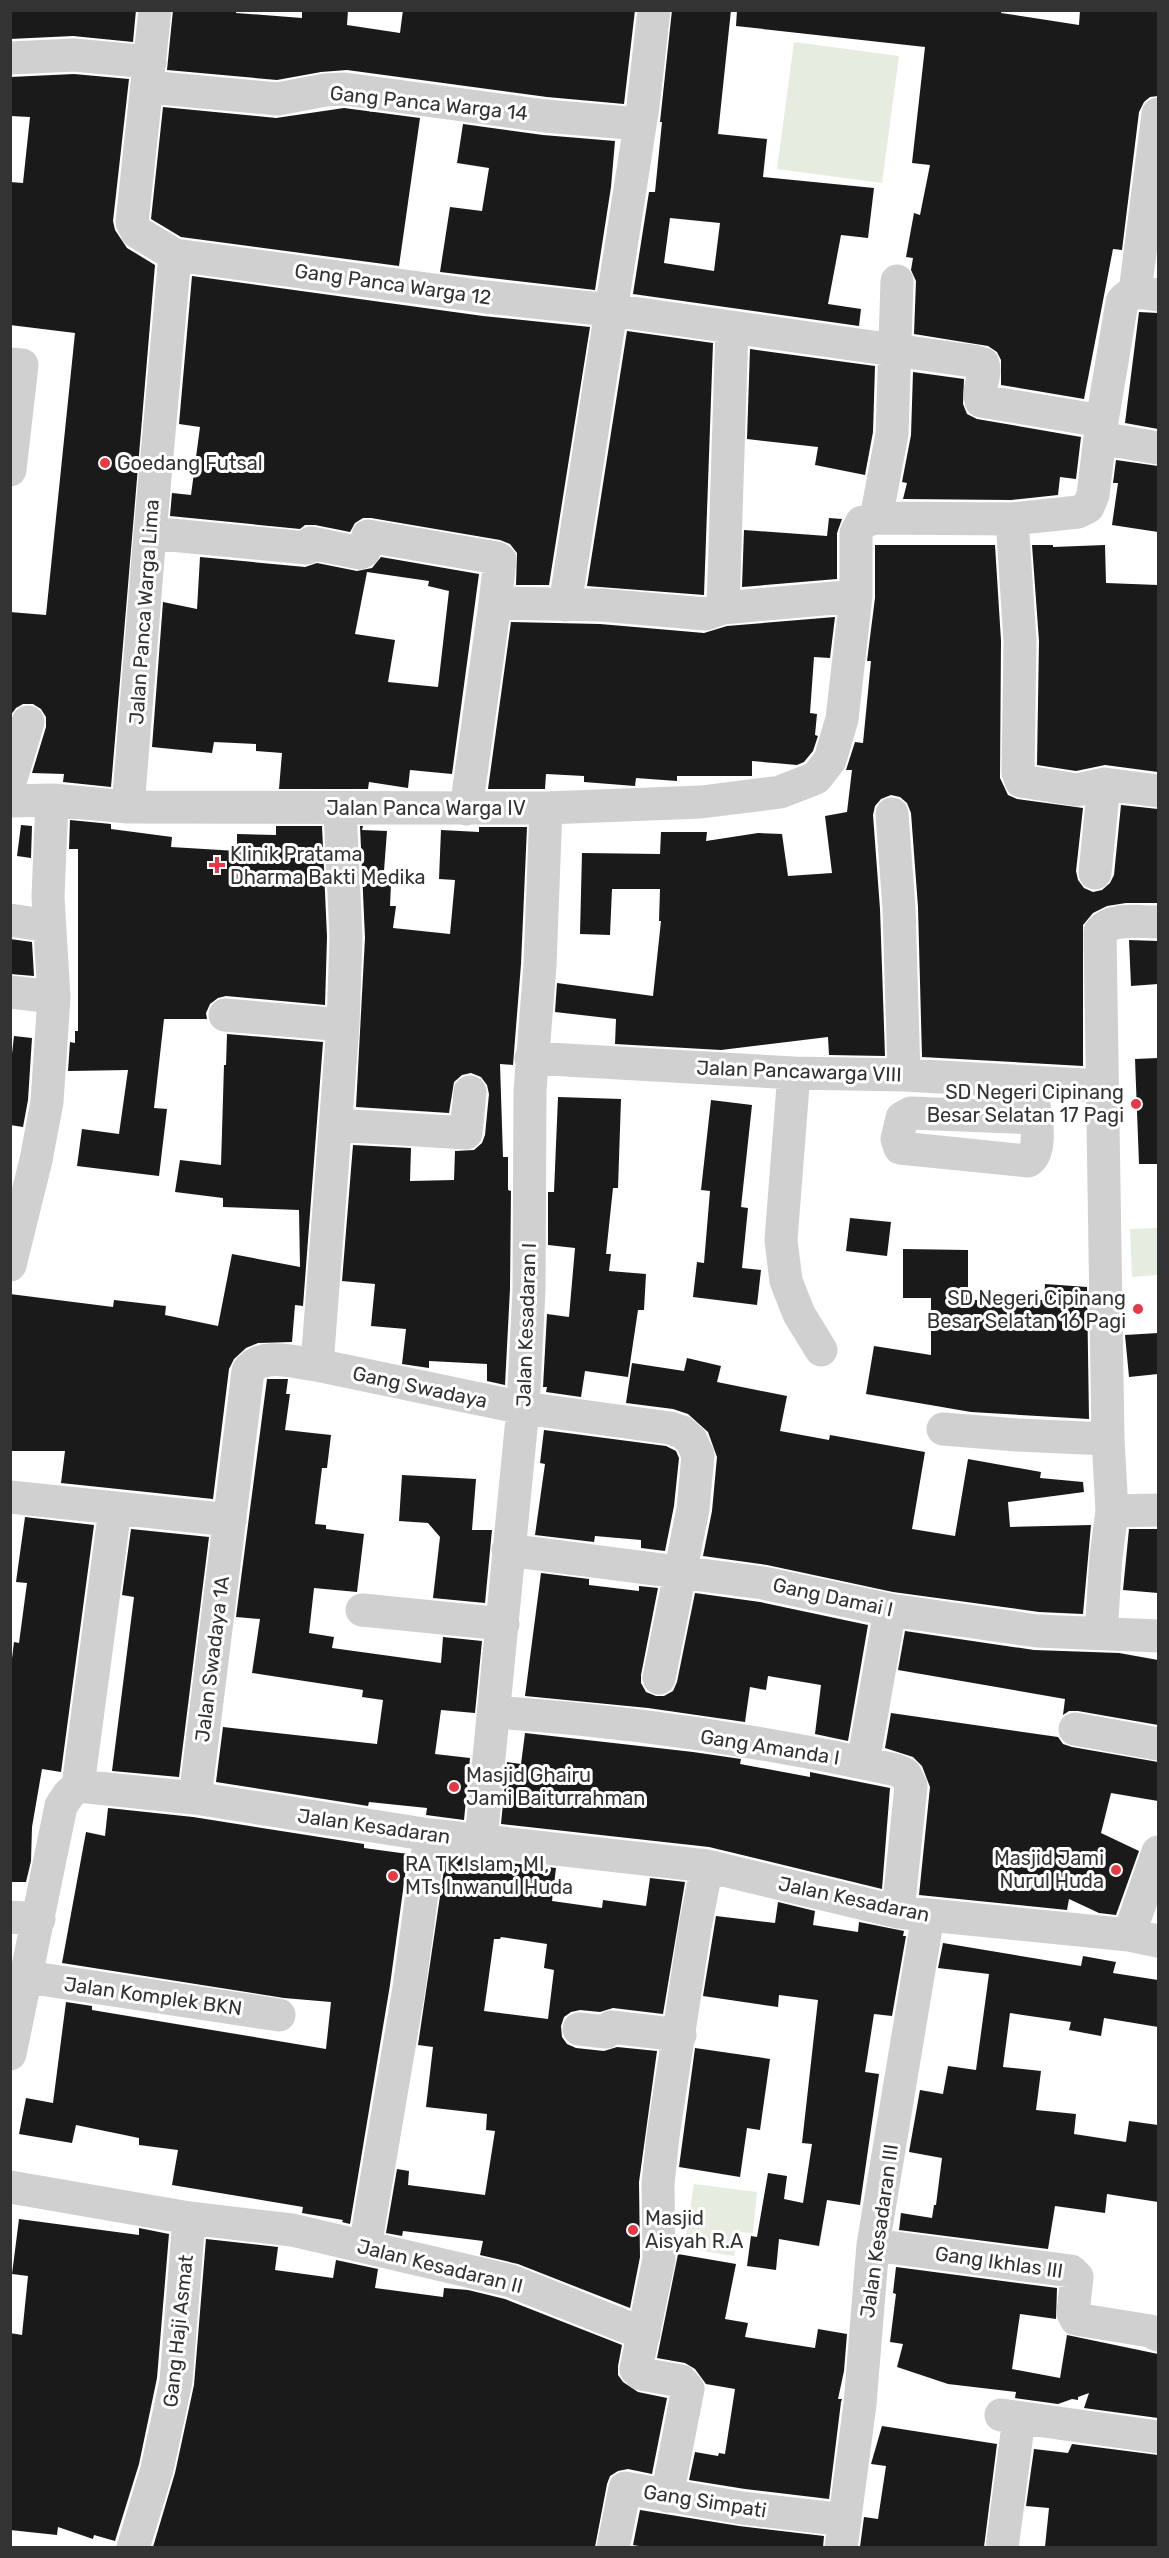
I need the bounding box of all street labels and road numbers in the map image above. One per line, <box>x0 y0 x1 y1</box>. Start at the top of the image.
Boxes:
street label: Gang Panca Warga 14 <box>329 81 529 125</box>
street label: Gang Panca Warga 12 <box>293 258 493 310</box>
street label: Jalan Panca Warga Lima <box>124 499 164 725</box>
street label: Jalan Panca Warga IV <box>326 796 526 820</box>
street label: Jalan Pancawarga VIII <box>696 1055 902 1087</box>
street label: Jalan Kesadaran I <box>511 1242 541 1408</box>
street label: Gang Swadaya <box>350 1361 490 1413</box>
street label: Gang Damai I <box>771 1573 895 1621</box>
street label: Jalan Swadaya 1A <box>190 1575 234 1743</box>
street label: Gang Amanda I <box>699 1724 841 1770</box>
street label: Jalan Kesadaran <box>296 1803 452 1849</box>
street label: Jalan Kesadaran <box>776 1871 932 1927</box>
street label: Jalan Komplek BKN <box>62 1972 244 2020</box>
street label: Jalan Kesadaran III <box>855 2143 903 2319</box>
street label: Jalan Kesadaran II <box>355 2234 525 2298</box>
street label: Gang Ikhlas III <box>933 2241 1065 2283</box>
street label: Gang Haji Asmat <box>158 2253 198 2409</box>
street label: Gang Simpati <box>642 2479 768 2523</box>

